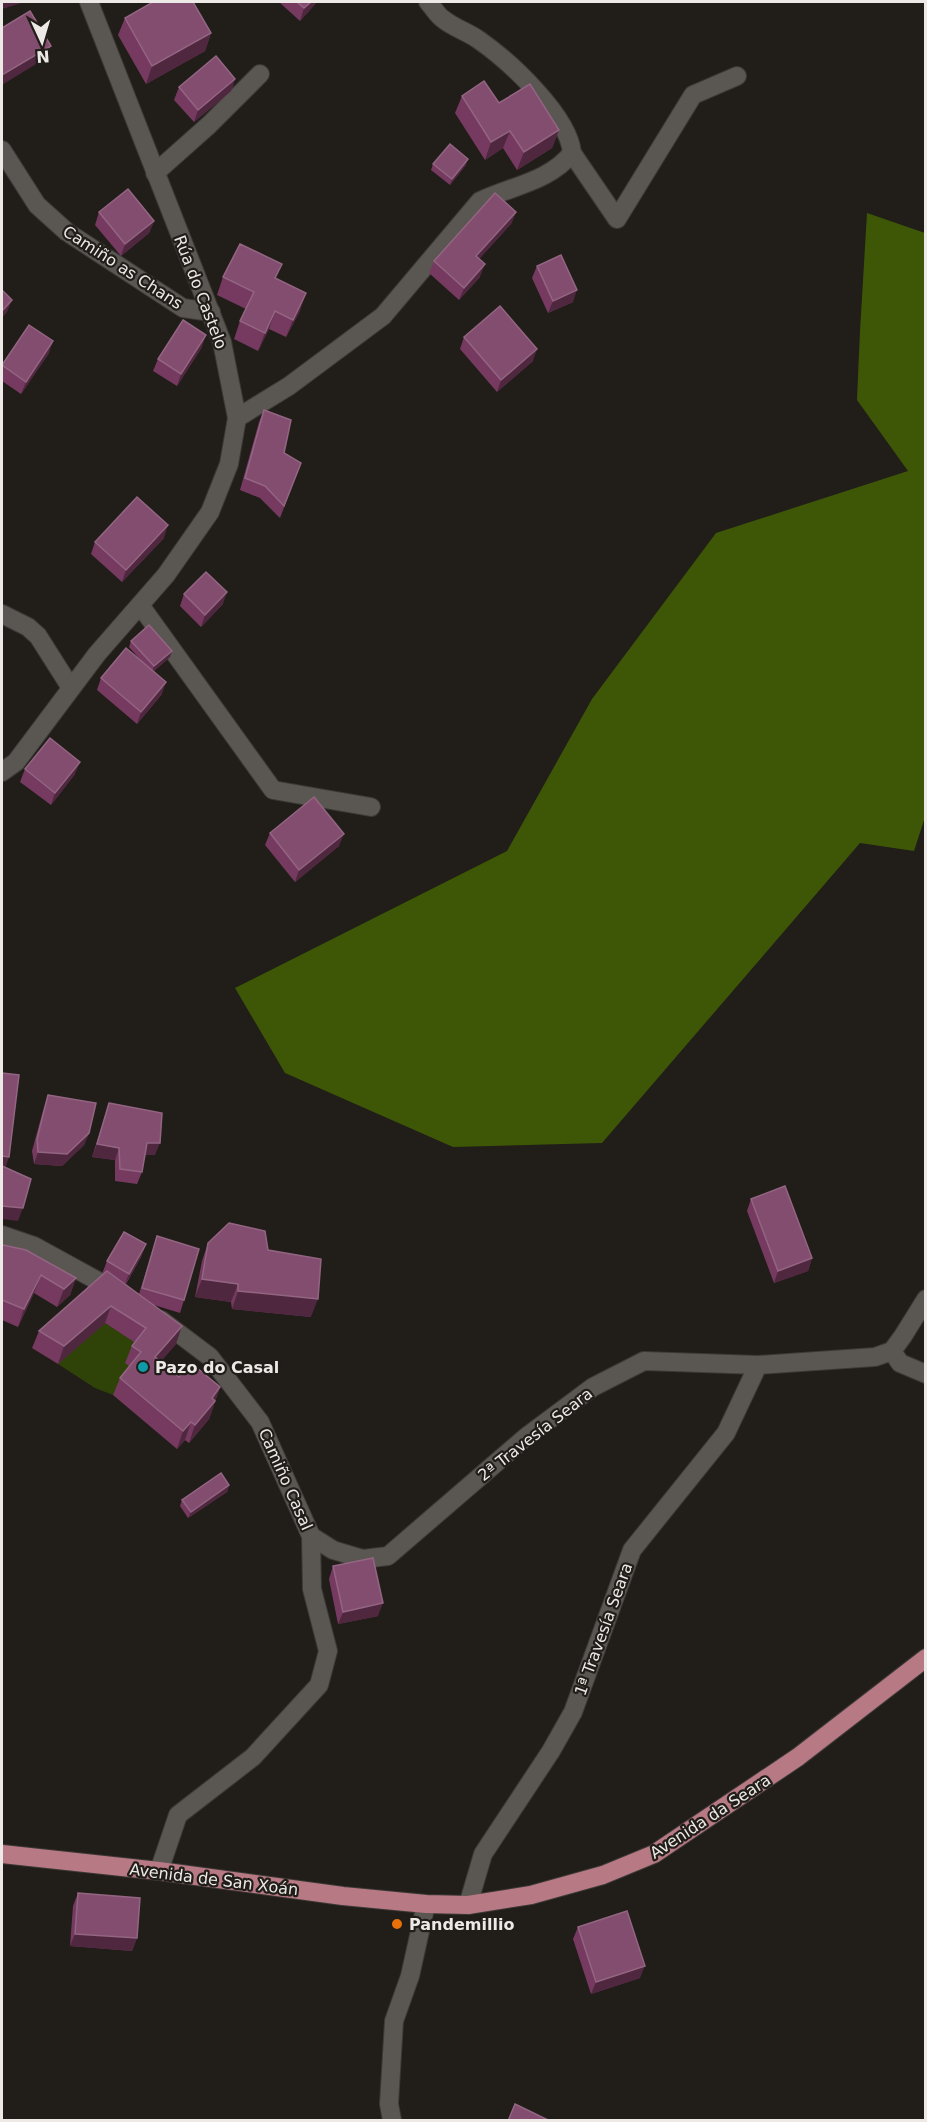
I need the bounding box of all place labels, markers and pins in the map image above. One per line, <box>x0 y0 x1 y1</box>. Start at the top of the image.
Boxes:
place label: Pazo do Casal <box>155 1358 279 1377</box>
marker: Pazo do Casal <box>136 1360 150 1374</box>
place label: Pandemillio <box>409 1915 514 1934</box>
marker: Pandemillio <box>390 1917 404 1931</box>

